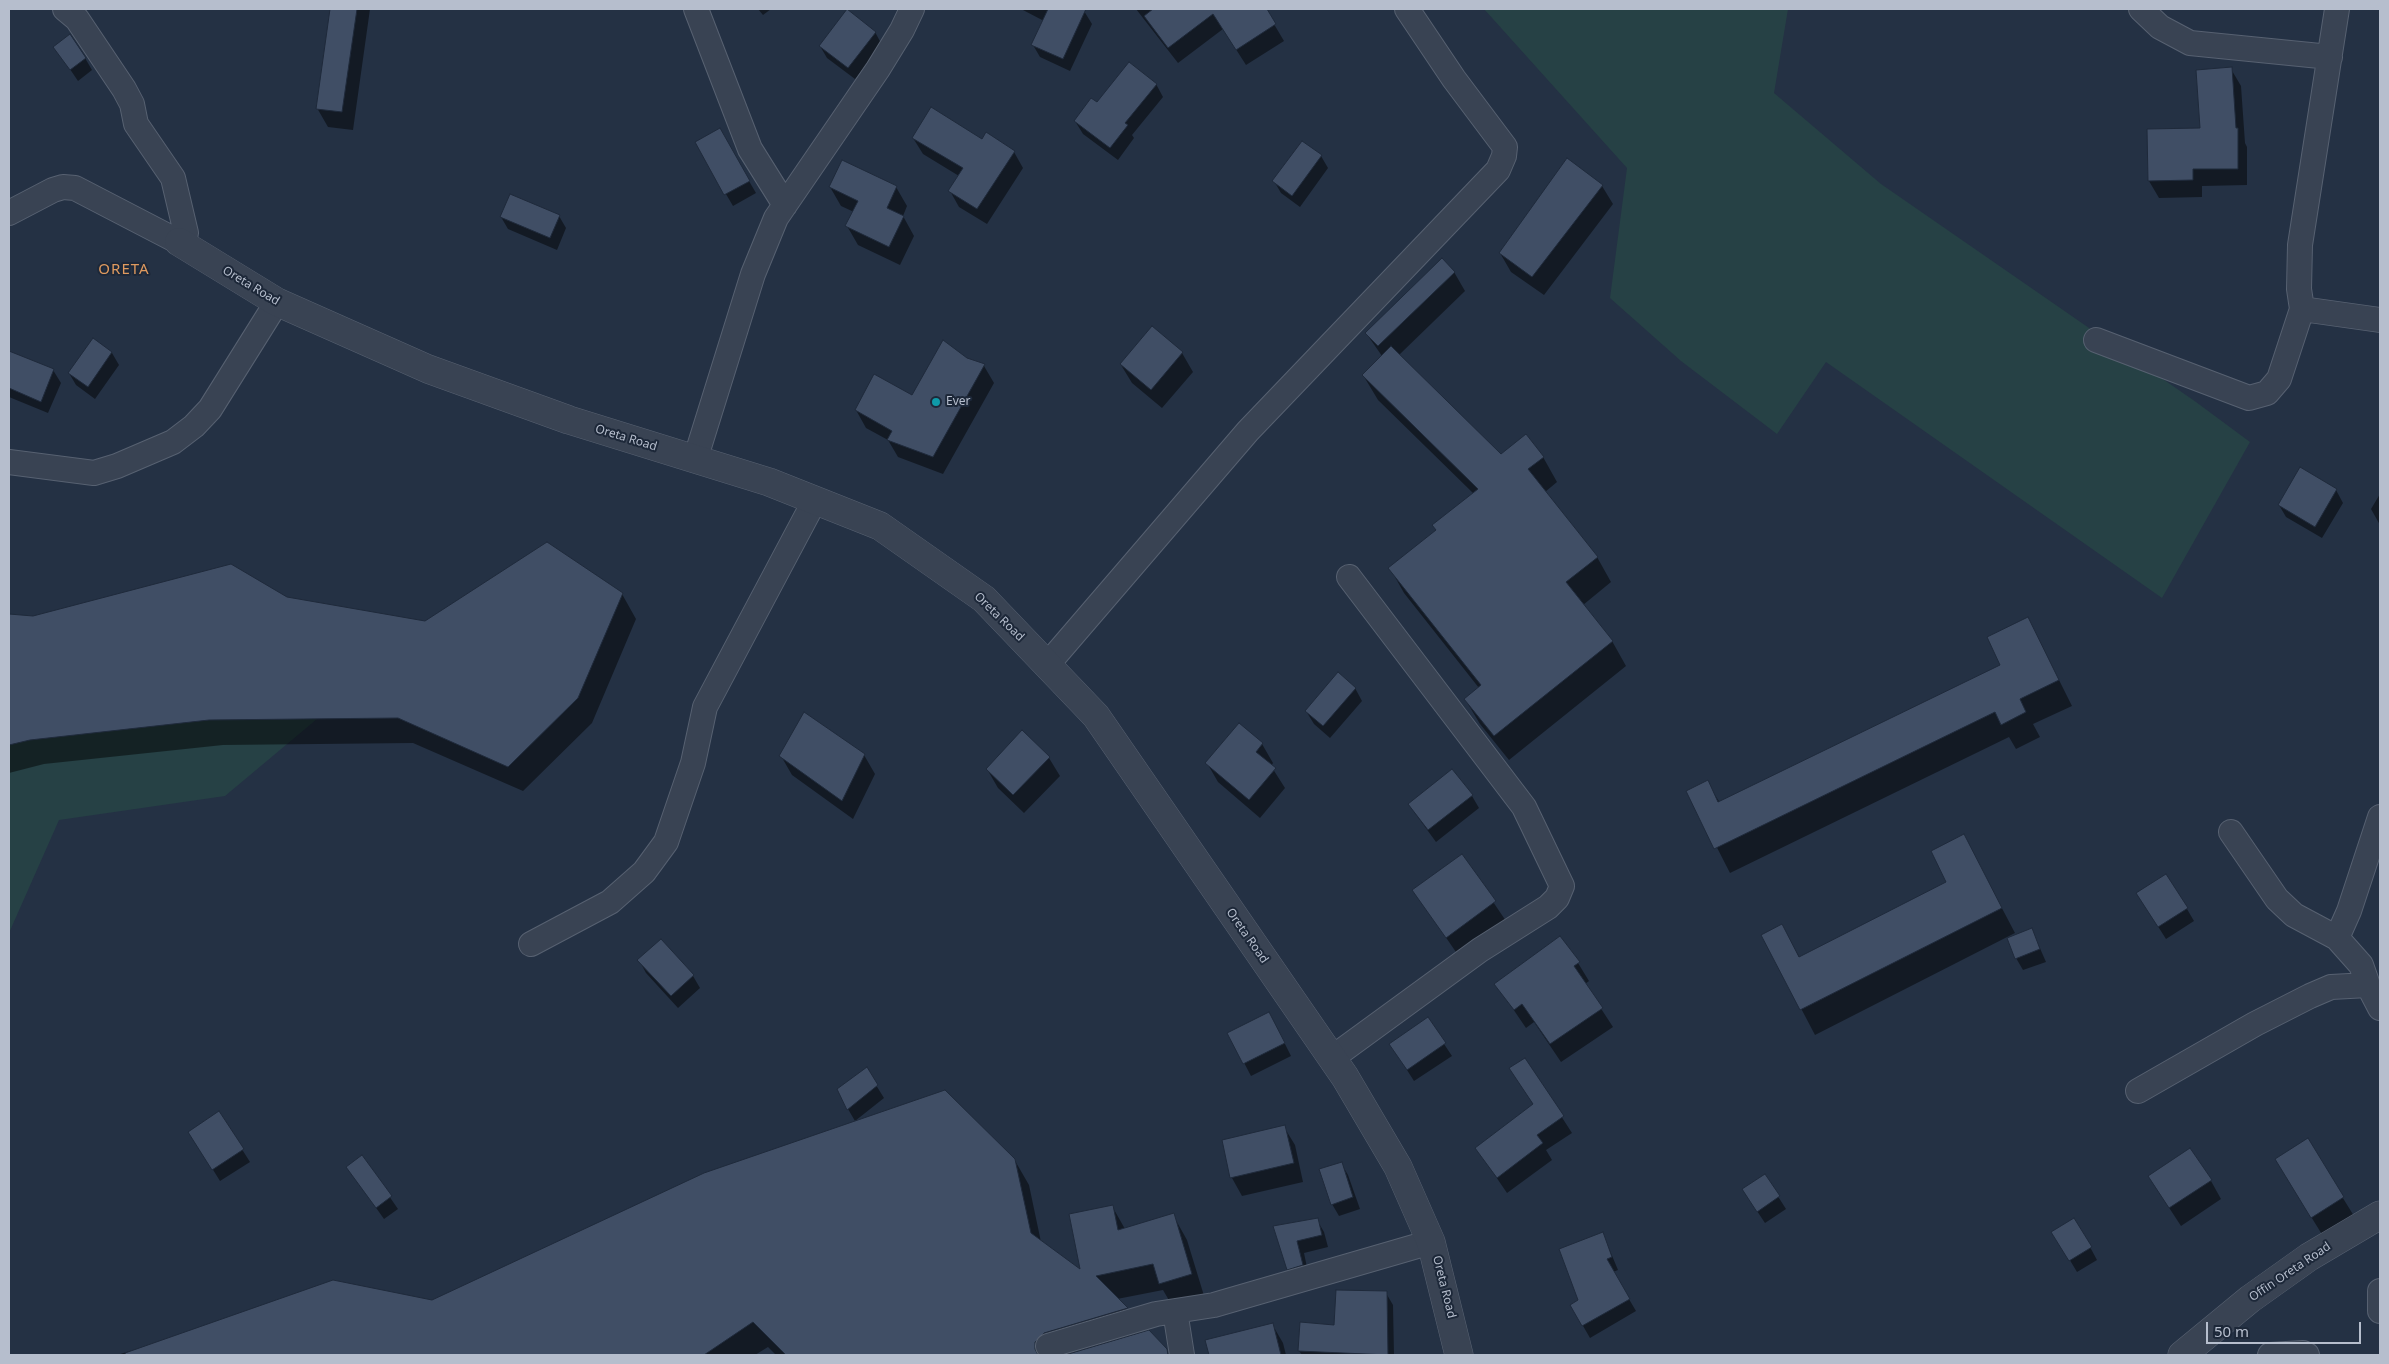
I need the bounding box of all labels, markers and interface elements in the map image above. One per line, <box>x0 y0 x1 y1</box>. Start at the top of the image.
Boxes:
district label: ORETA <box>98 261 150 279</box>
street label: Oreta Road <box>220 263 282 309</box>
place label: Ever <box>946 395 970 409</box>
marker: Ever <box>930 396 942 408</box>
street label: Oreta Road <box>593 422 659 454</box>
street label: Oreta Road <box>971 590 1027 644</box>
street label: Oreta Road <box>1223 906 1271 966</box>
street label: Offin Oreta Road <box>2247 1239 2333 1305</box>
street label: Oreta Road <box>1429 1254 1459 1320</box>
scale bar <box>2209 1312 2364 1344</box>
text: 50 m <box>2214 1321 2249 1341</box>

